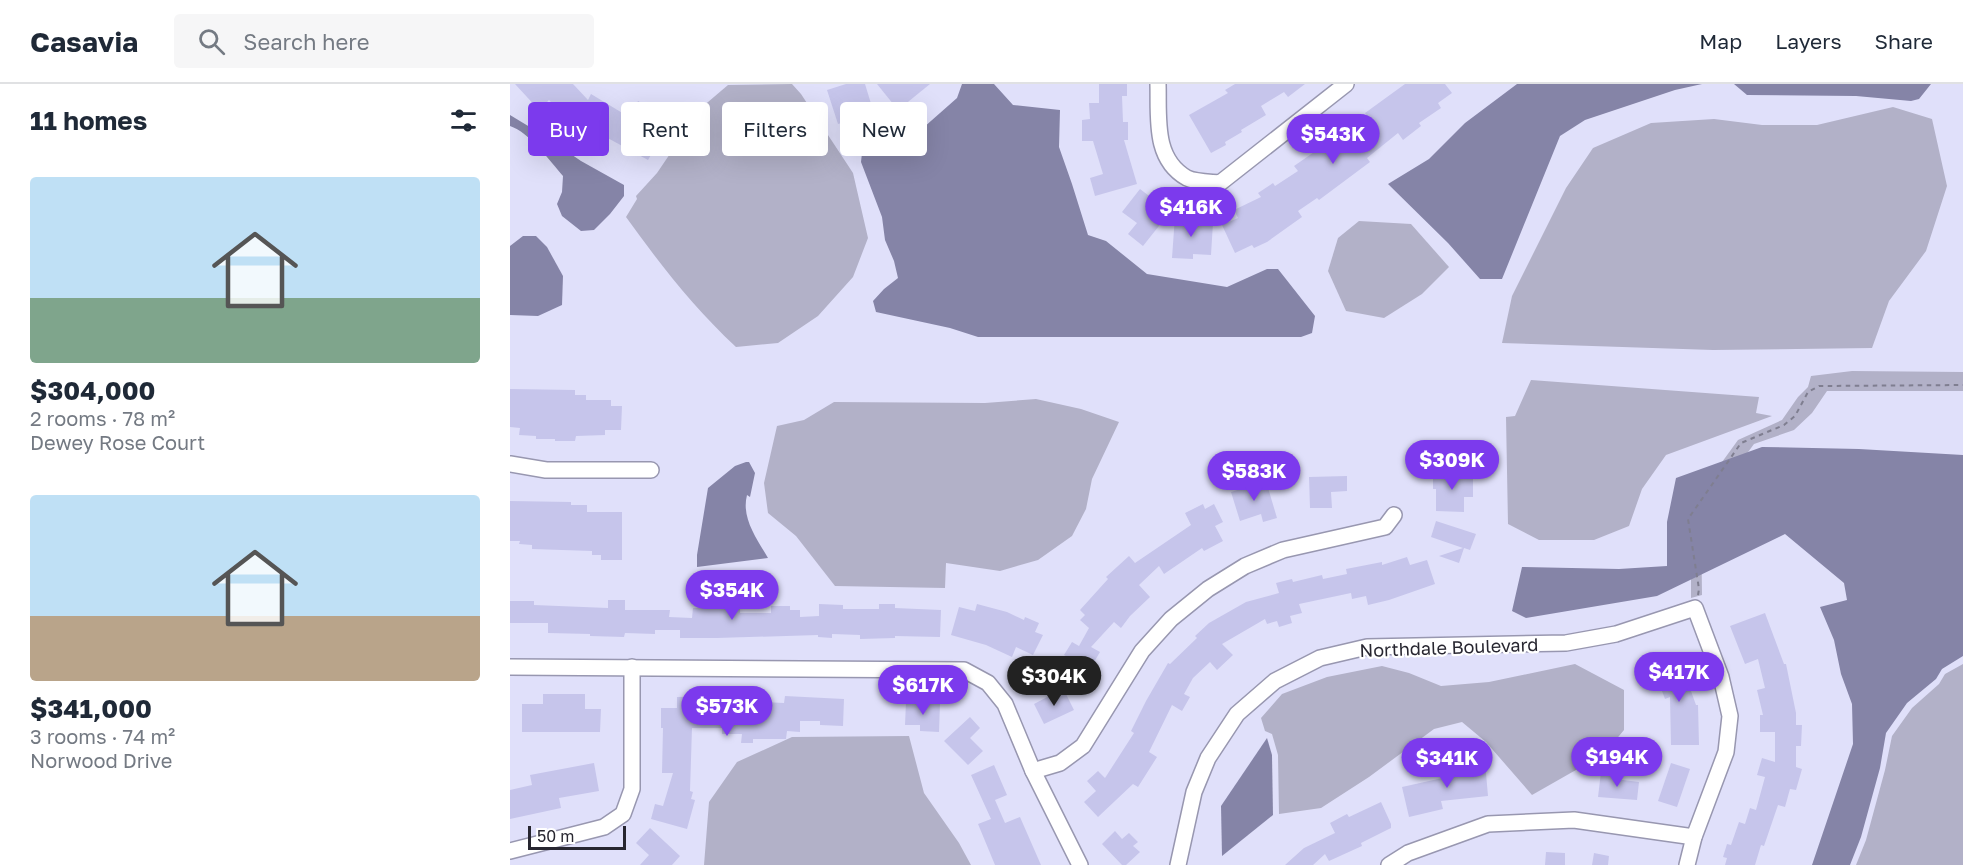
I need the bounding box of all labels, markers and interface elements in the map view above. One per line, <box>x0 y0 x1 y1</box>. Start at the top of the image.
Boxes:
search box <box>174 14 594 68</box>
text: Casavia <box>30 25 138 58</box>
icon: search <box>195 25 228 58</box>
text: Search here <box>243 28 369 55</box>
text: Map <box>1699 28 1742 54</box>
text: Layers <box>1775 28 1842 54</box>
text: Share <box>1875 28 1933 54</box>
chip: Buy <box>528 102 609 156</box>
chip: Rent <box>621 102 710 156</box>
chip: Filters <box>722 102 828 156</box>
chip: New <box>840 102 927 156</box>
icon: filters <box>447 104 480 137</box>
text: 11 homes <box>30 105 147 136</box>
pin: $543K <box>1291 114 1375 165</box>
text: $543K <box>1301 121 1365 145</box>
pin: $416K <box>1149 187 1233 238</box>
text: $416K <box>1159 194 1223 218</box>
icon: home <box>201 216 309 324</box>
text: $304,000 <box>30 375 155 406</box>
text: 2 rooms · 78 m² <box>30 406 175 430</box>
text: Dewey Rose Court <box>30 430 205 454</box>
pin: $309K <box>1410 440 1494 491</box>
text: $309K <box>1419 447 1485 471</box>
pin: $583K <box>1212 451 1296 502</box>
text: $583K <box>1221 458 1287 482</box>
icon: home <box>201 534 309 642</box>
pin: $354K <box>690 570 774 621</box>
text: $354K <box>700 577 764 601</box>
street label: Northdale Boulevard <box>1359 633 1539 661</box>
pin: $417K <box>1637 652 1721 703</box>
pin: $304K <box>1012 656 1096 707</box>
text: $417K <box>1648 659 1710 683</box>
text: $304K <box>1021 663 1087 687</box>
pin: $617K <box>881 665 965 716</box>
text: $617K <box>892 672 954 696</box>
pin: $573K <box>685 686 769 737</box>
text: $341,000 <box>30 693 152 724</box>
text: $573K <box>695 693 759 717</box>
text: 3 rooms · 74 m² <box>30 724 175 748</box>
pin: $194K <box>1575 737 1659 788</box>
pin: $341K <box>1405 738 1489 789</box>
text: $194K <box>1585 744 1649 768</box>
text: $341K <box>1416 745 1478 769</box>
text: Norwood Drive <box>30 748 172 772</box>
scale bar <box>528 823 626 850</box>
text: 50 m <box>537 826 574 846</box>

